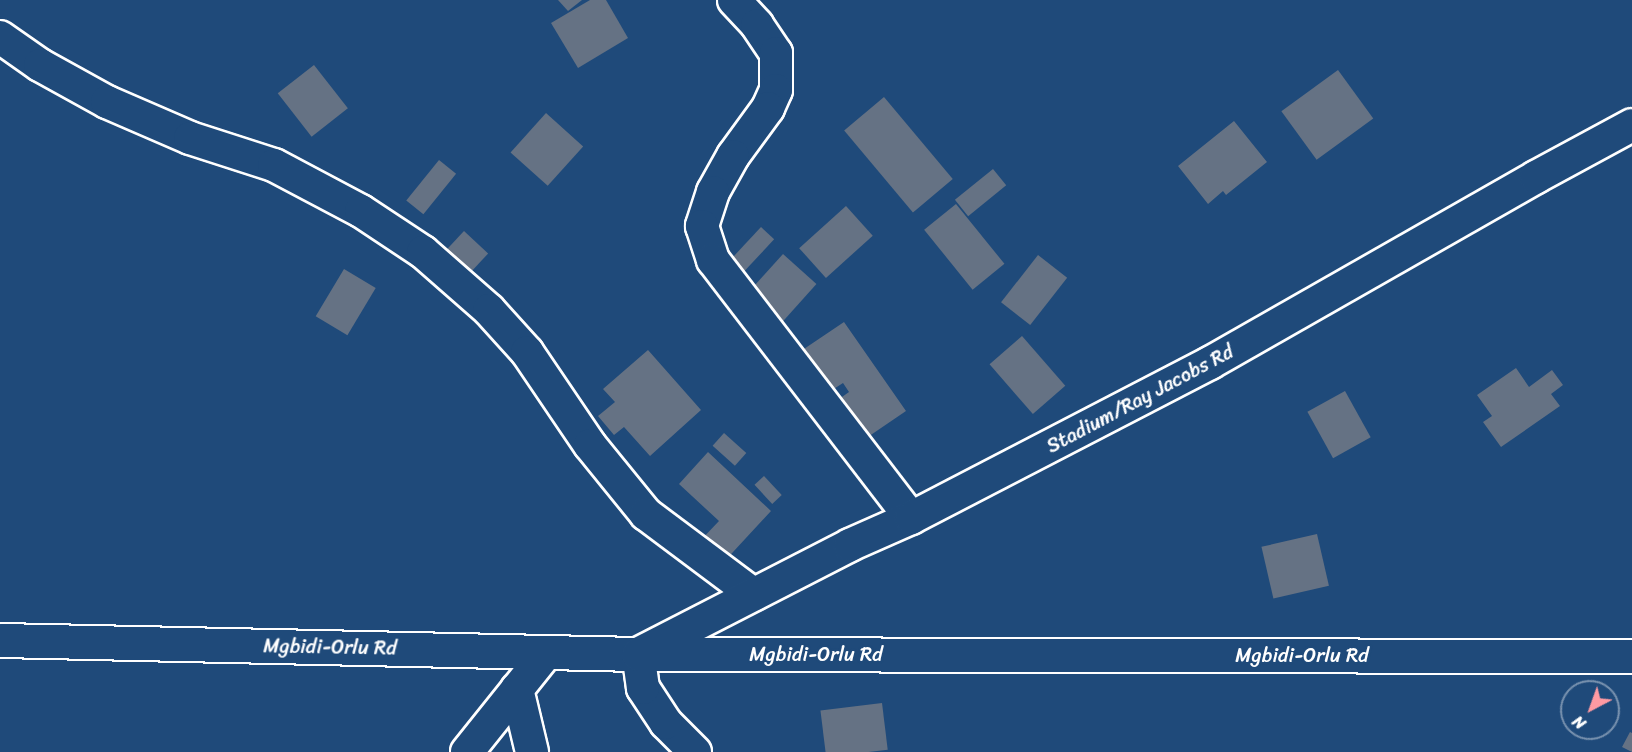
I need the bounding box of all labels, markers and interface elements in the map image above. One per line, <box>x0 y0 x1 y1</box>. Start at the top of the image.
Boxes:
street label: Stadium/Ray Jacobs Rd <box>1043 340 1237 458</box>
street label: Mgbidi-Orlu Rd <box>263 634 397 660</box>
street label: Mgbidi-Orlu Rd <box>749 642 883 666</box>
street label: Mgbidi-Orlu Rd <box>1235 643 1369 667</box>
north arrow <box>1560 680 1620 740</box>
text: N <box>1565 708 1593 737</box>

